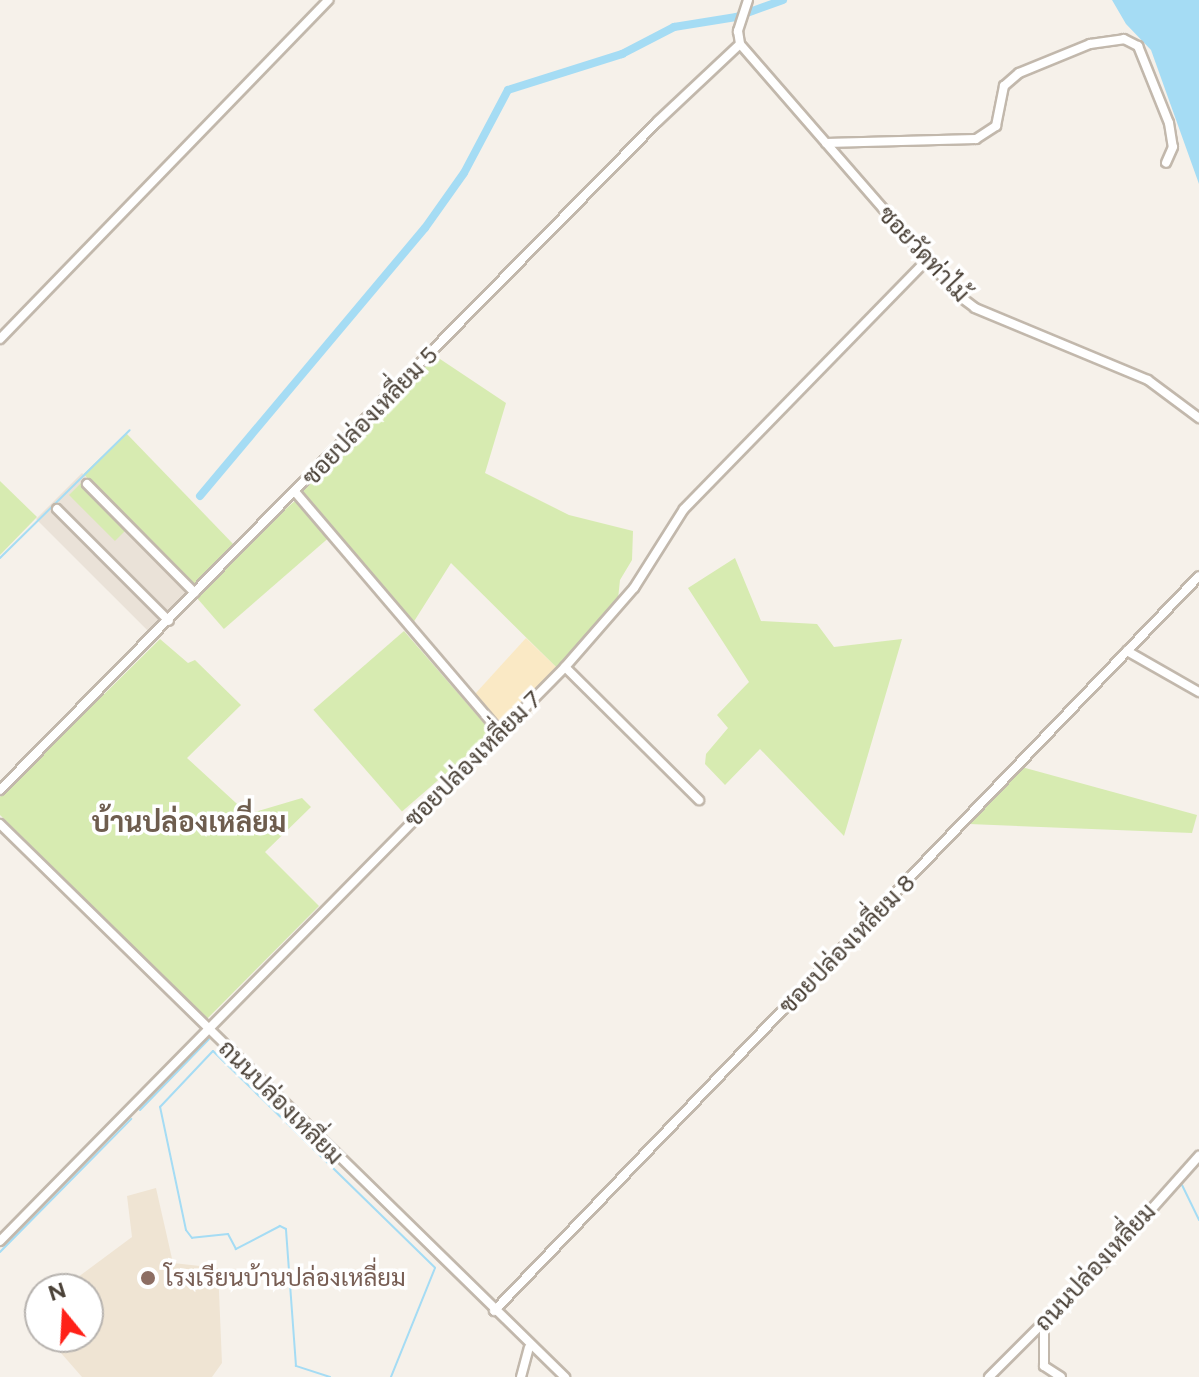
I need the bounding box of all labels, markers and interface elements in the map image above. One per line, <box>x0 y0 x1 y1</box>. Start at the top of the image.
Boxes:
street label: ซอยวัดท่าไม้ <box>872 200 976 308</box>
street label: ซอยปล่องเหลี่ยม 5 <box>296 341 444 491</box>
street label: ซอยปล่องเหลี่ยม 7 <box>399 685 547 833</box>
district label: บ้านปล่องเหลี่ยม <box>92 805 286 839</box>
street label: ซอยปล่องเหลี่ยม 8 <box>773 868 921 1020</box>
street label: ถนนปล่องเหลี่ยม <box>213 1034 349 1170</box>
street label: ถนนปล่องเหลี่ยม <box>1028 1197 1162 1337</box>
place label: โรงเรียนบ้านปล่องเหลี่ยม <box>164 1264 406 1292</box>
marker: โรงเรียนบ้านปล่องเหลี่ยม <box>139 1269 157 1287</box>
north arrow <box>24 1273 104 1353</box>
text: N <box>45 1276 69 1307</box>

